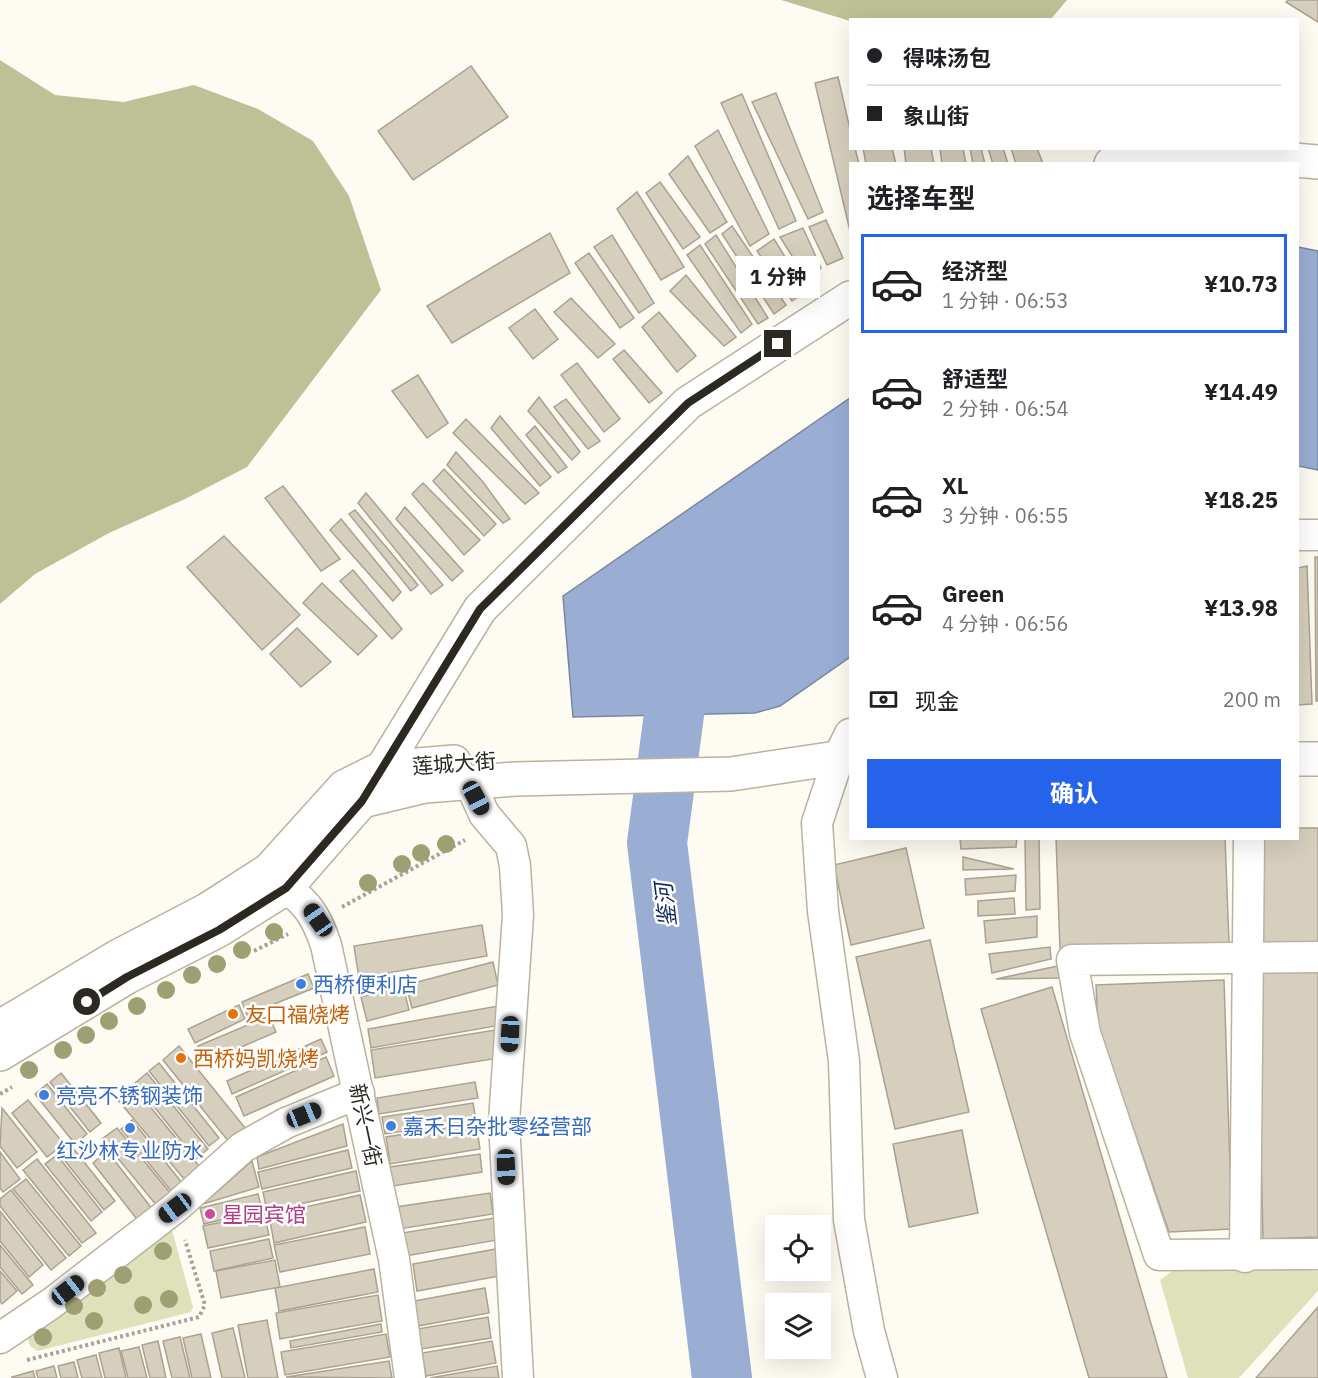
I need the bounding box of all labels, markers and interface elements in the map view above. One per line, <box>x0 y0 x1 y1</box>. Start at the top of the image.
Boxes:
text: 得味汤包 <box>903 43 991 72</box>
text: 象山街 <box>903 101 969 130</box>
text: 选择车型 <box>867 180 975 215</box>
text: 经济型 <box>942 256 1008 285</box>
callout: 1 分钟 <box>736 257 820 299</box>
icon: car <box>870 257 924 311</box>
text: 1 分钟 <box>750 263 806 290</box>
text: ¥10.73 <box>1204 269 1278 298</box>
text: 1 分钟 · 06:53 <box>942 287 1069 314</box>
route end <box>764 330 791 357</box>
text: 舒适型 <box>942 364 1008 393</box>
icon: car <box>870 365 924 419</box>
text: ¥14.49 <box>1204 377 1278 406</box>
text: 2 分钟 · 06:54 <box>942 395 1069 422</box>
text: XL <box>942 471 968 500</box>
icon: car <box>870 473 924 527</box>
text: ¥18.25 <box>1204 485 1278 514</box>
text: 3 分钟 · 06:55 <box>942 502 1069 529</box>
text: Green <box>942 579 1004 608</box>
icon: car <box>870 581 924 635</box>
text: ¥13.98 <box>1204 593 1278 622</box>
text: 4 分钟 · 06:56 <box>942 610 1069 637</box>
icon: cash <box>867 683 900 716</box>
text: 现金 <box>915 686 959 715</box>
text: 200 m <box>1223 686 1281 713</box>
street label: 莲城大街 <box>411 746 497 780</box>
button: 确认 <box>867 759 1281 828</box>
car <box>460 778 492 818</box>
water label: 鉴河 <box>647 877 682 929</box>
car <box>300 900 336 940</box>
place label: 西桥便利店 <box>313 970 418 998</box>
marker: 西桥便利店 <box>294 977 308 991</box>
route start <box>73 988 100 1015</box>
place label: 友口福烧烤 <box>245 1000 350 1028</box>
marker: 友口福烧烤 <box>226 1007 240 1021</box>
car <box>500 1016 520 1052</box>
place label: 西桥妈凯烧烤 <box>193 1044 319 1072</box>
marker: 西桥妈凯烧烤 <box>174 1051 188 1065</box>
place label: 亮亮不锈钢装饰 <box>56 1081 203 1109</box>
street label: 新兴一街 <box>344 1081 388 1169</box>
marker: 亮亮不锈钢装饰 <box>37 1088 51 1102</box>
car <box>284 1100 324 1130</box>
place label: 嘉禾日杂批零经营部 <box>403 1112 592 1140</box>
marker: 嘉禾日杂批零经营部 <box>384 1119 398 1133</box>
marker: 红沙林专业防水 <box>123 1121 137 1135</box>
place label: 红沙林专业防水 <box>57 1136 204 1164</box>
car <box>496 1149 516 1185</box>
car <box>155 1190 195 1226</box>
place label: 星园宾馆 <box>222 1200 306 1228</box>
marker: 星园宾馆 <box>203 1207 217 1221</box>
map controls <box>765 1215 831 1359</box>
button: locate <box>765 1215 831 1281</box>
car <box>48 1272 88 1308</box>
button: layers <box>765 1293 831 1359</box>

